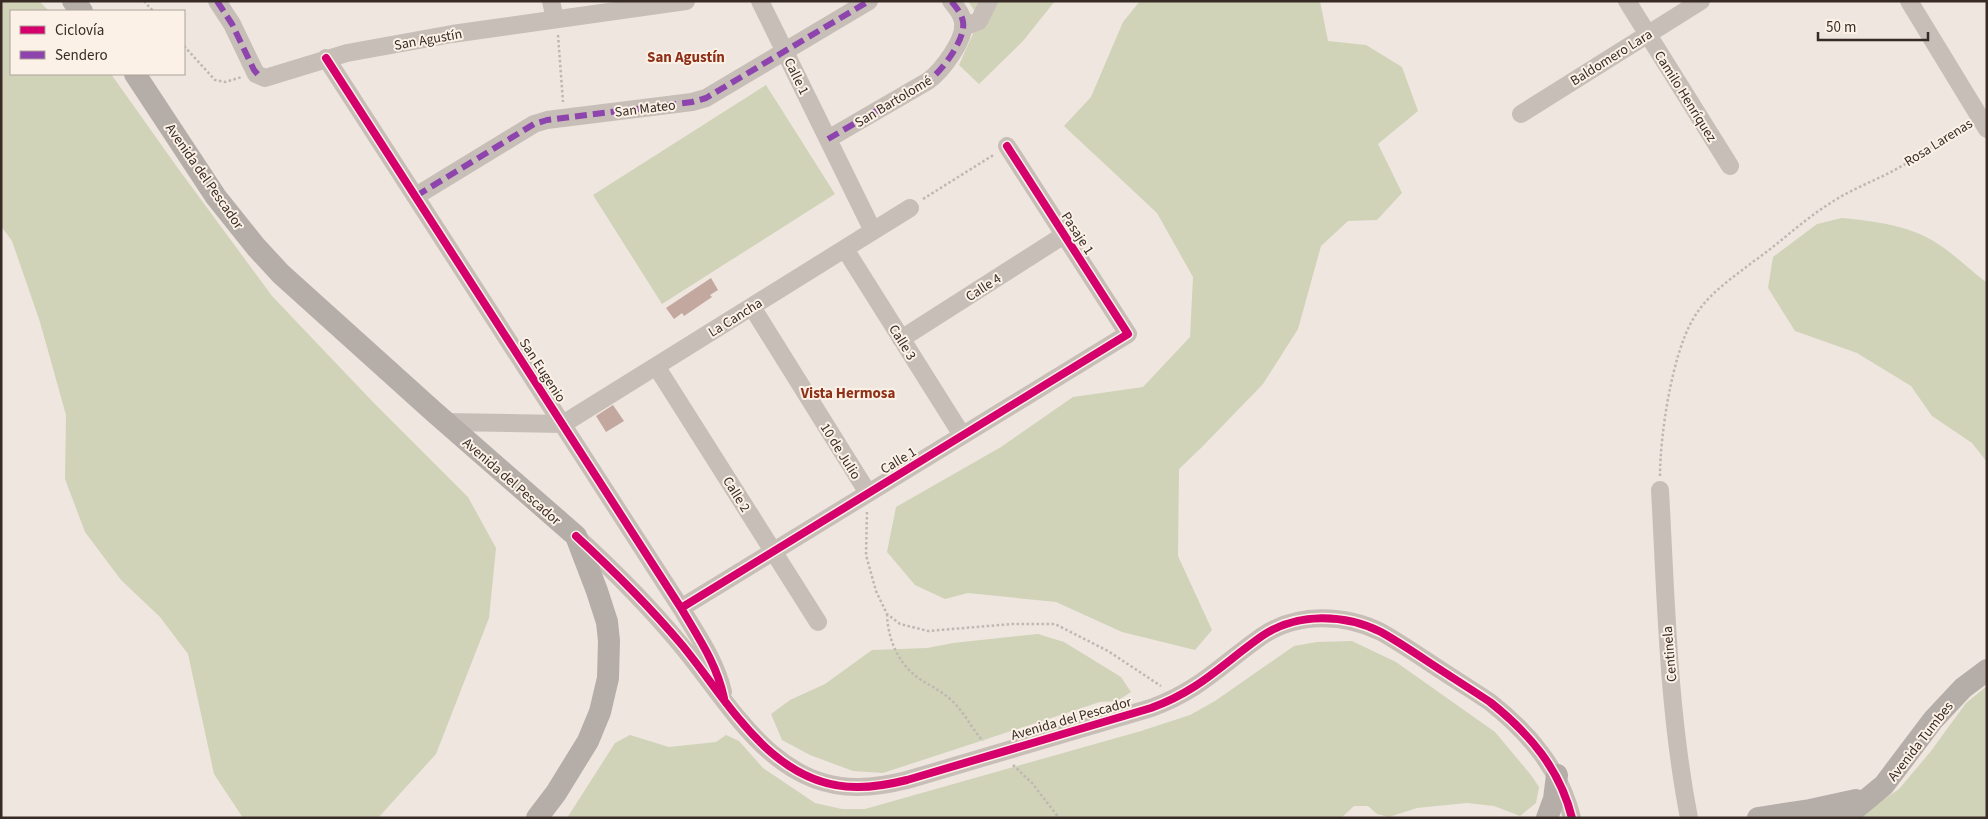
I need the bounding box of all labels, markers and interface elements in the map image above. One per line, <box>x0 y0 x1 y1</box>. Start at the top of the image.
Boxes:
legend <box>10 10 185 75</box>
scale bar <box>1818 10 1928 42</box>
text: 50 m <box>1826 17 1856 38</box>
text: Ciclovía <box>55 20 104 41</box>
street label: San Agustín <box>393 24 464 56</box>
street label: Baldomero Lara <box>1567 25 1656 91</box>
text: Sendero <box>55 45 108 66</box>
district label: San Agustín <box>647 47 725 68</box>
street label: Camilo Henríquez <box>1649 47 1721 146</box>
street label: Calle 1 <box>779 55 814 98</box>
street label: San Bartolomé <box>851 71 936 133</box>
street label: San Mateo <box>614 95 677 123</box>
street label: Rosa Larenas <box>1900 114 1977 172</box>
street label: Avenida del Pescador <box>160 120 248 233</box>
street label: Pasaje 1 <box>1056 208 1098 259</box>
street label: Calle 4 <box>962 269 1005 307</box>
street label: La Cancha <box>705 293 766 342</box>
street label: Calle 3 <box>883 321 921 364</box>
street label: San Eugenio <box>514 335 570 406</box>
district label: Vista Hermosa <box>800 383 895 404</box>
street label: 10 de Julio <box>815 419 865 484</box>
street label: Avenida del Pescador <box>458 433 565 530</box>
street label: Calle 1 <box>877 442 920 479</box>
street label: Calle 2 <box>717 473 755 516</box>
street label: Centinela <box>1658 625 1682 683</box>
street label: Avenida del Pescador <box>1009 692 1134 746</box>
street label: Avenida Tumbes <box>1883 697 1958 786</box>

